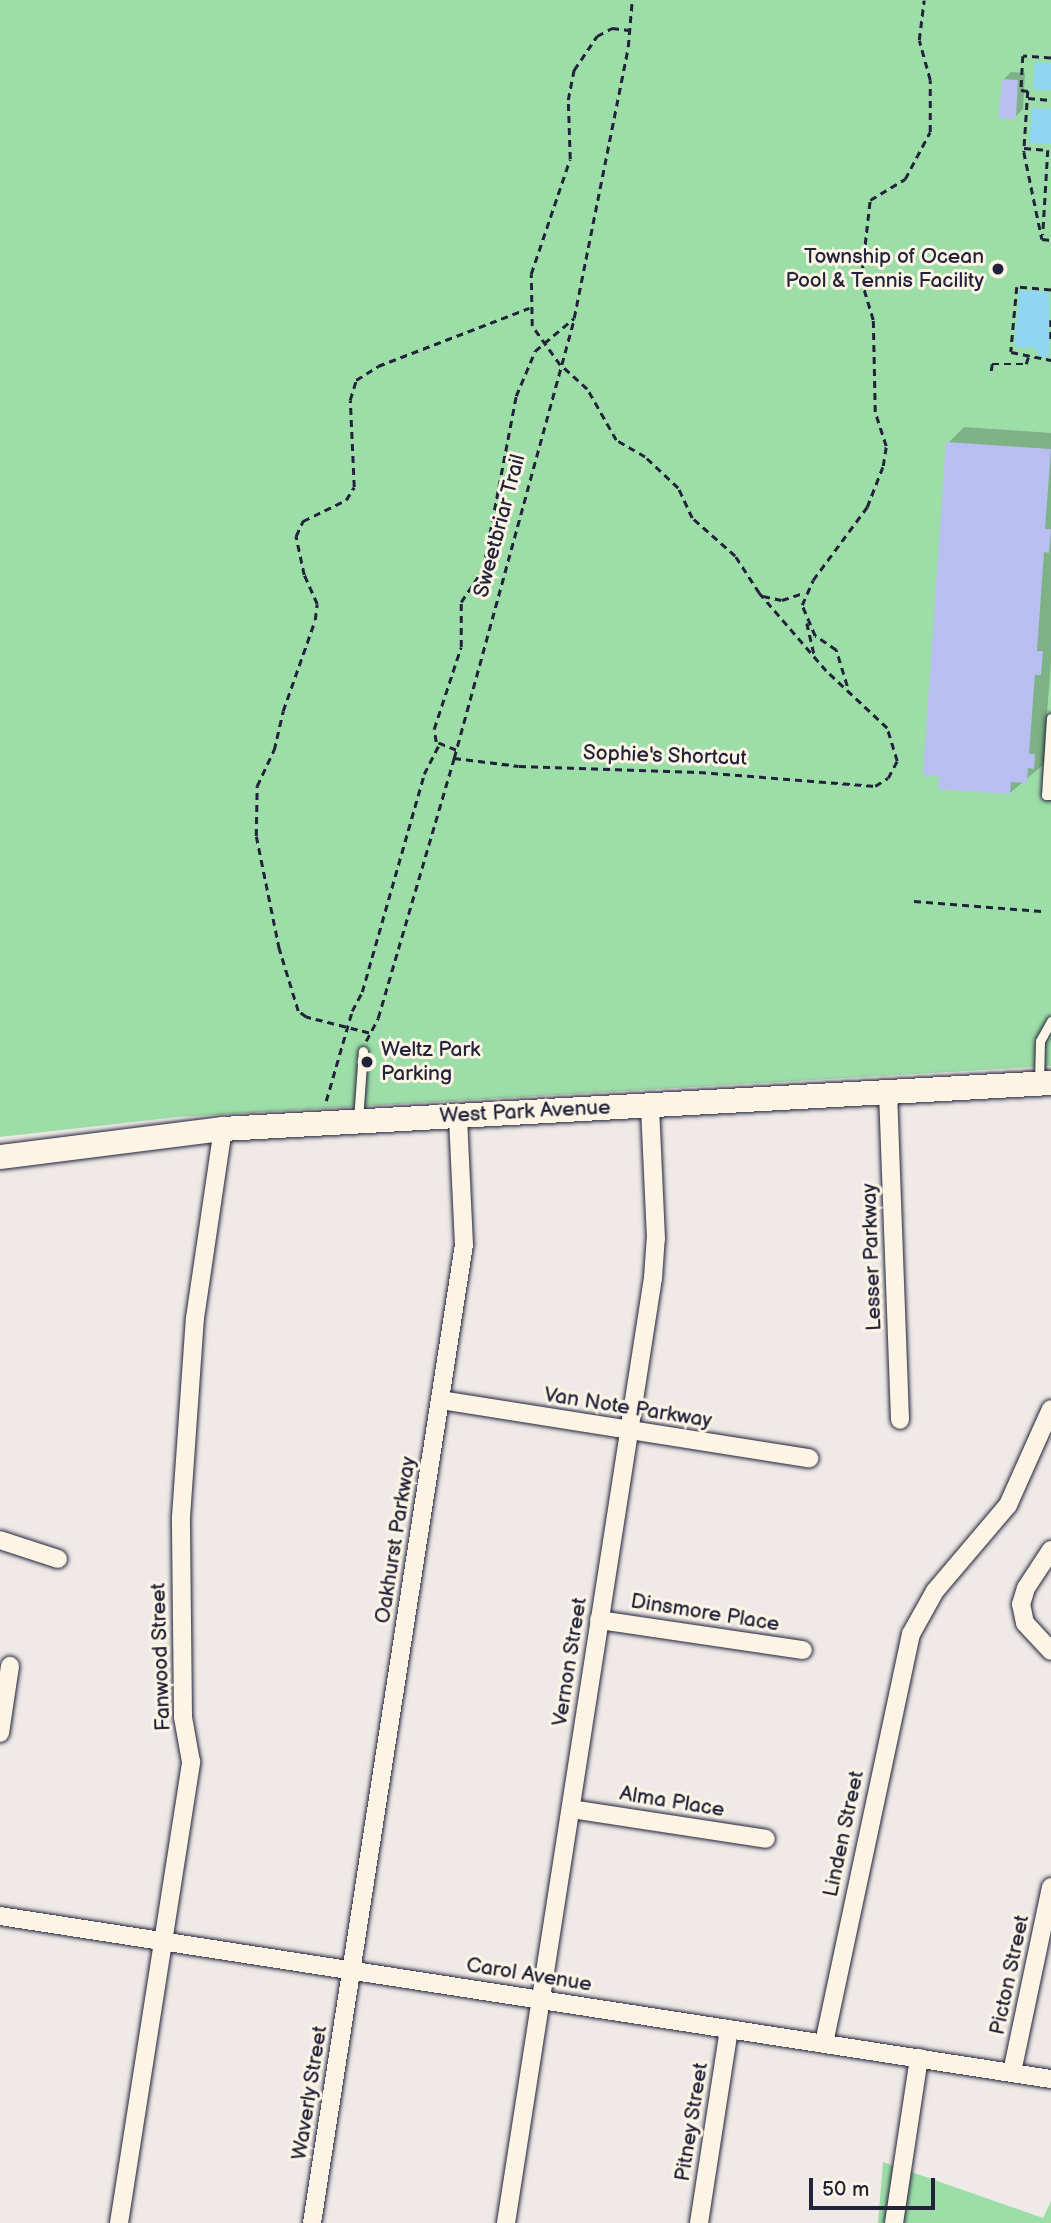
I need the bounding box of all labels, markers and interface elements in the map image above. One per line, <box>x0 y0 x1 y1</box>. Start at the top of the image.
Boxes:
place label: Township of Ocean Pool & Tennis Facility <box>785 244 984 294</box>
marker: Township of Ocean Pool & Tennis Facility <box>990 261 1006 277</box>
street label: Sweetbriar Trail <box>469 451 531 601</box>
street label: Sophie's Shortcut <box>582 741 748 771</box>
place label: Weltz Park Parking <box>381 1037 480 1087</box>
marker: Weltz Park Parking <box>359 1054 375 1070</box>
street label: West Park Avenue <box>439 1095 611 1129</box>
street label: Lesser Parkway <box>857 1183 887 1331</box>
street label: Van Note Parkway <box>542 1382 714 1434</box>
street label: Oakhurst Parkway <box>370 1455 422 1625</box>
street label: Fanwood Street <box>146 1582 176 1732</box>
street label: Dinsmore Place <box>629 1589 781 1637</box>
street label: Vernon Street <box>547 1596 593 1728</box>
street label: Linden Street <box>818 1769 870 1899</box>
street label: Alma Place <box>618 1781 726 1823</box>
street label: Picton Street <box>985 1913 1035 2037</box>
street label: Carol Avenue <box>464 1953 594 1997</box>
street label: Waverly Street <box>287 2023 333 2163</box>
street label: Pitney Street <box>670 2060 714 2184</box>
scale bar <box>813 2164 939 2208</box>
text: 50 m <box>822 2177 869 2202</box>

